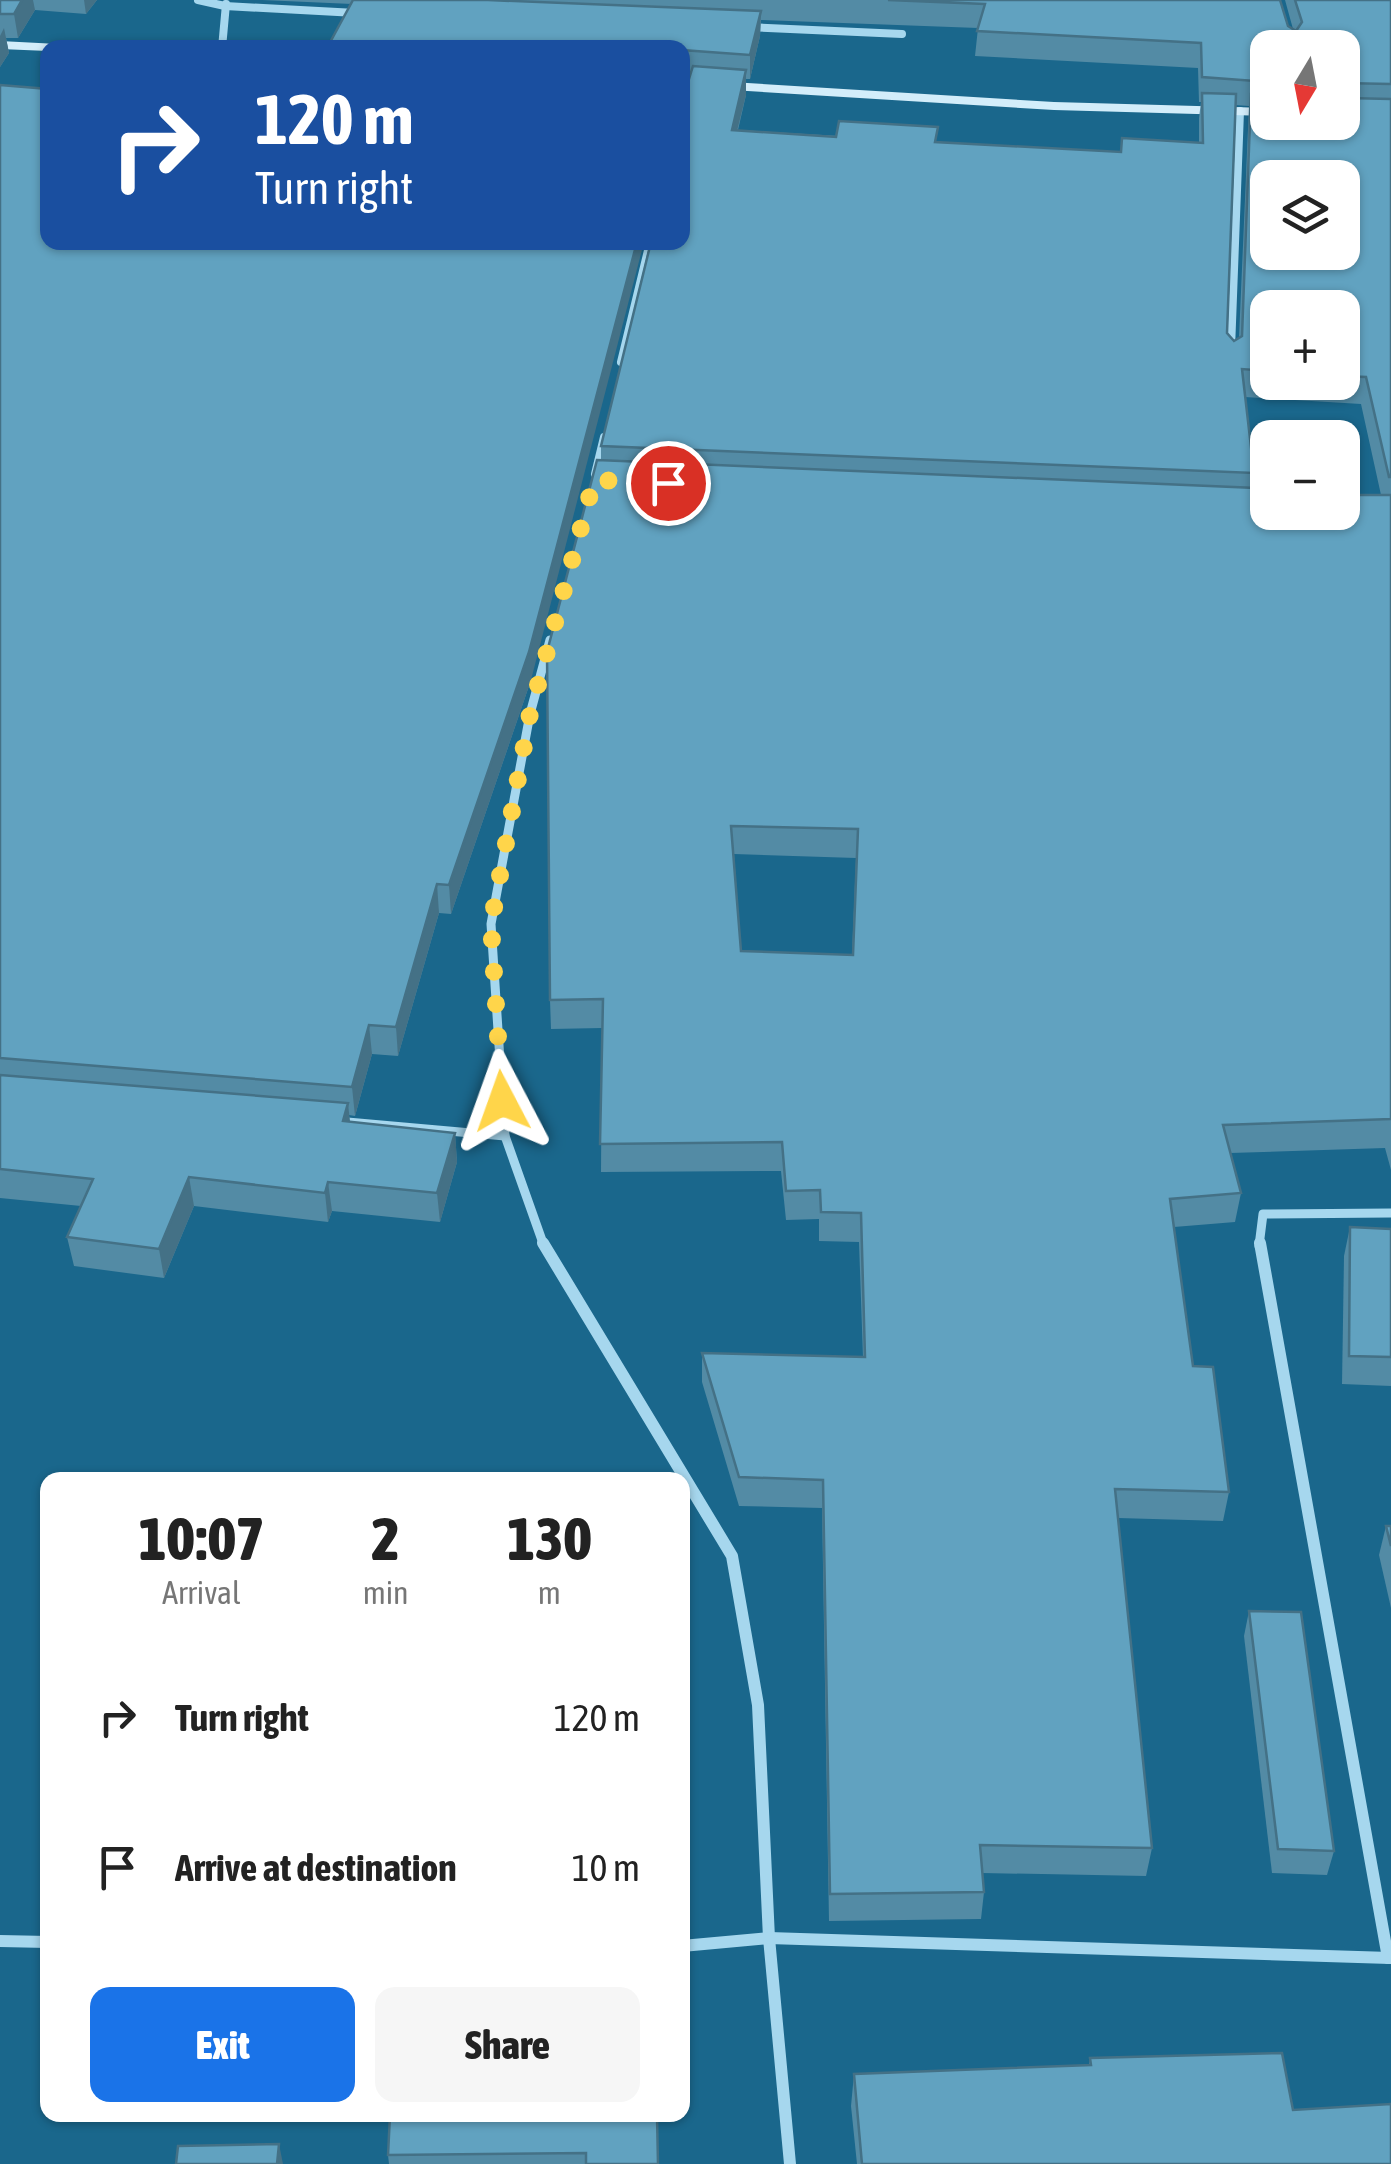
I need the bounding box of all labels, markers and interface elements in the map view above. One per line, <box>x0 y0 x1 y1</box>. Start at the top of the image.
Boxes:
north arrow <box>1250 30 1360 140</box>
map controls <box>1250 30 1360 530</box>
text: 120 m <box>255 79 414 159</box>
icon: right <box>90 80 220 210</box>
button: layers <box>1250 160 1360 270</box>
text: Turn right <box>255 162 413 214</box>
button: + <box>1250 290 1360 400</box>
button: − <box>1250 420 1360 530</box>
pin <box>626 441 711 526</box>
icon: arrive <box>641 456 696 511</box>
position arrow <box>450 1049 554 1153</box>
text: 10:07 <box>138 1504 264 1573</box>
text: 2 <box>372 1504 400 1573</box>
text: 130 <box>507 1504 592 1573</box>
text: Arrival <box>162 1574 240 1611</box>
text: min <box>363 1574 409 1611</box>
text: m <box>538 1574 561 1611</box>
icon: right <box>90 1690 145 1745</box>
text: Turn right <box>175 1696 309 1739</box>
text: 120 m <box>554 1696 640 1739</box>
icon: arrive <box>90 1840 145 1895</box>
text: Arrive at destination <box>175 1846 457 1889</box>
text: 10 m <box>572 1846 640 1889</box>
button: Exit <box>90 1987 355 2102</box>
button: Share <box>375 1987 640 2102</box>

